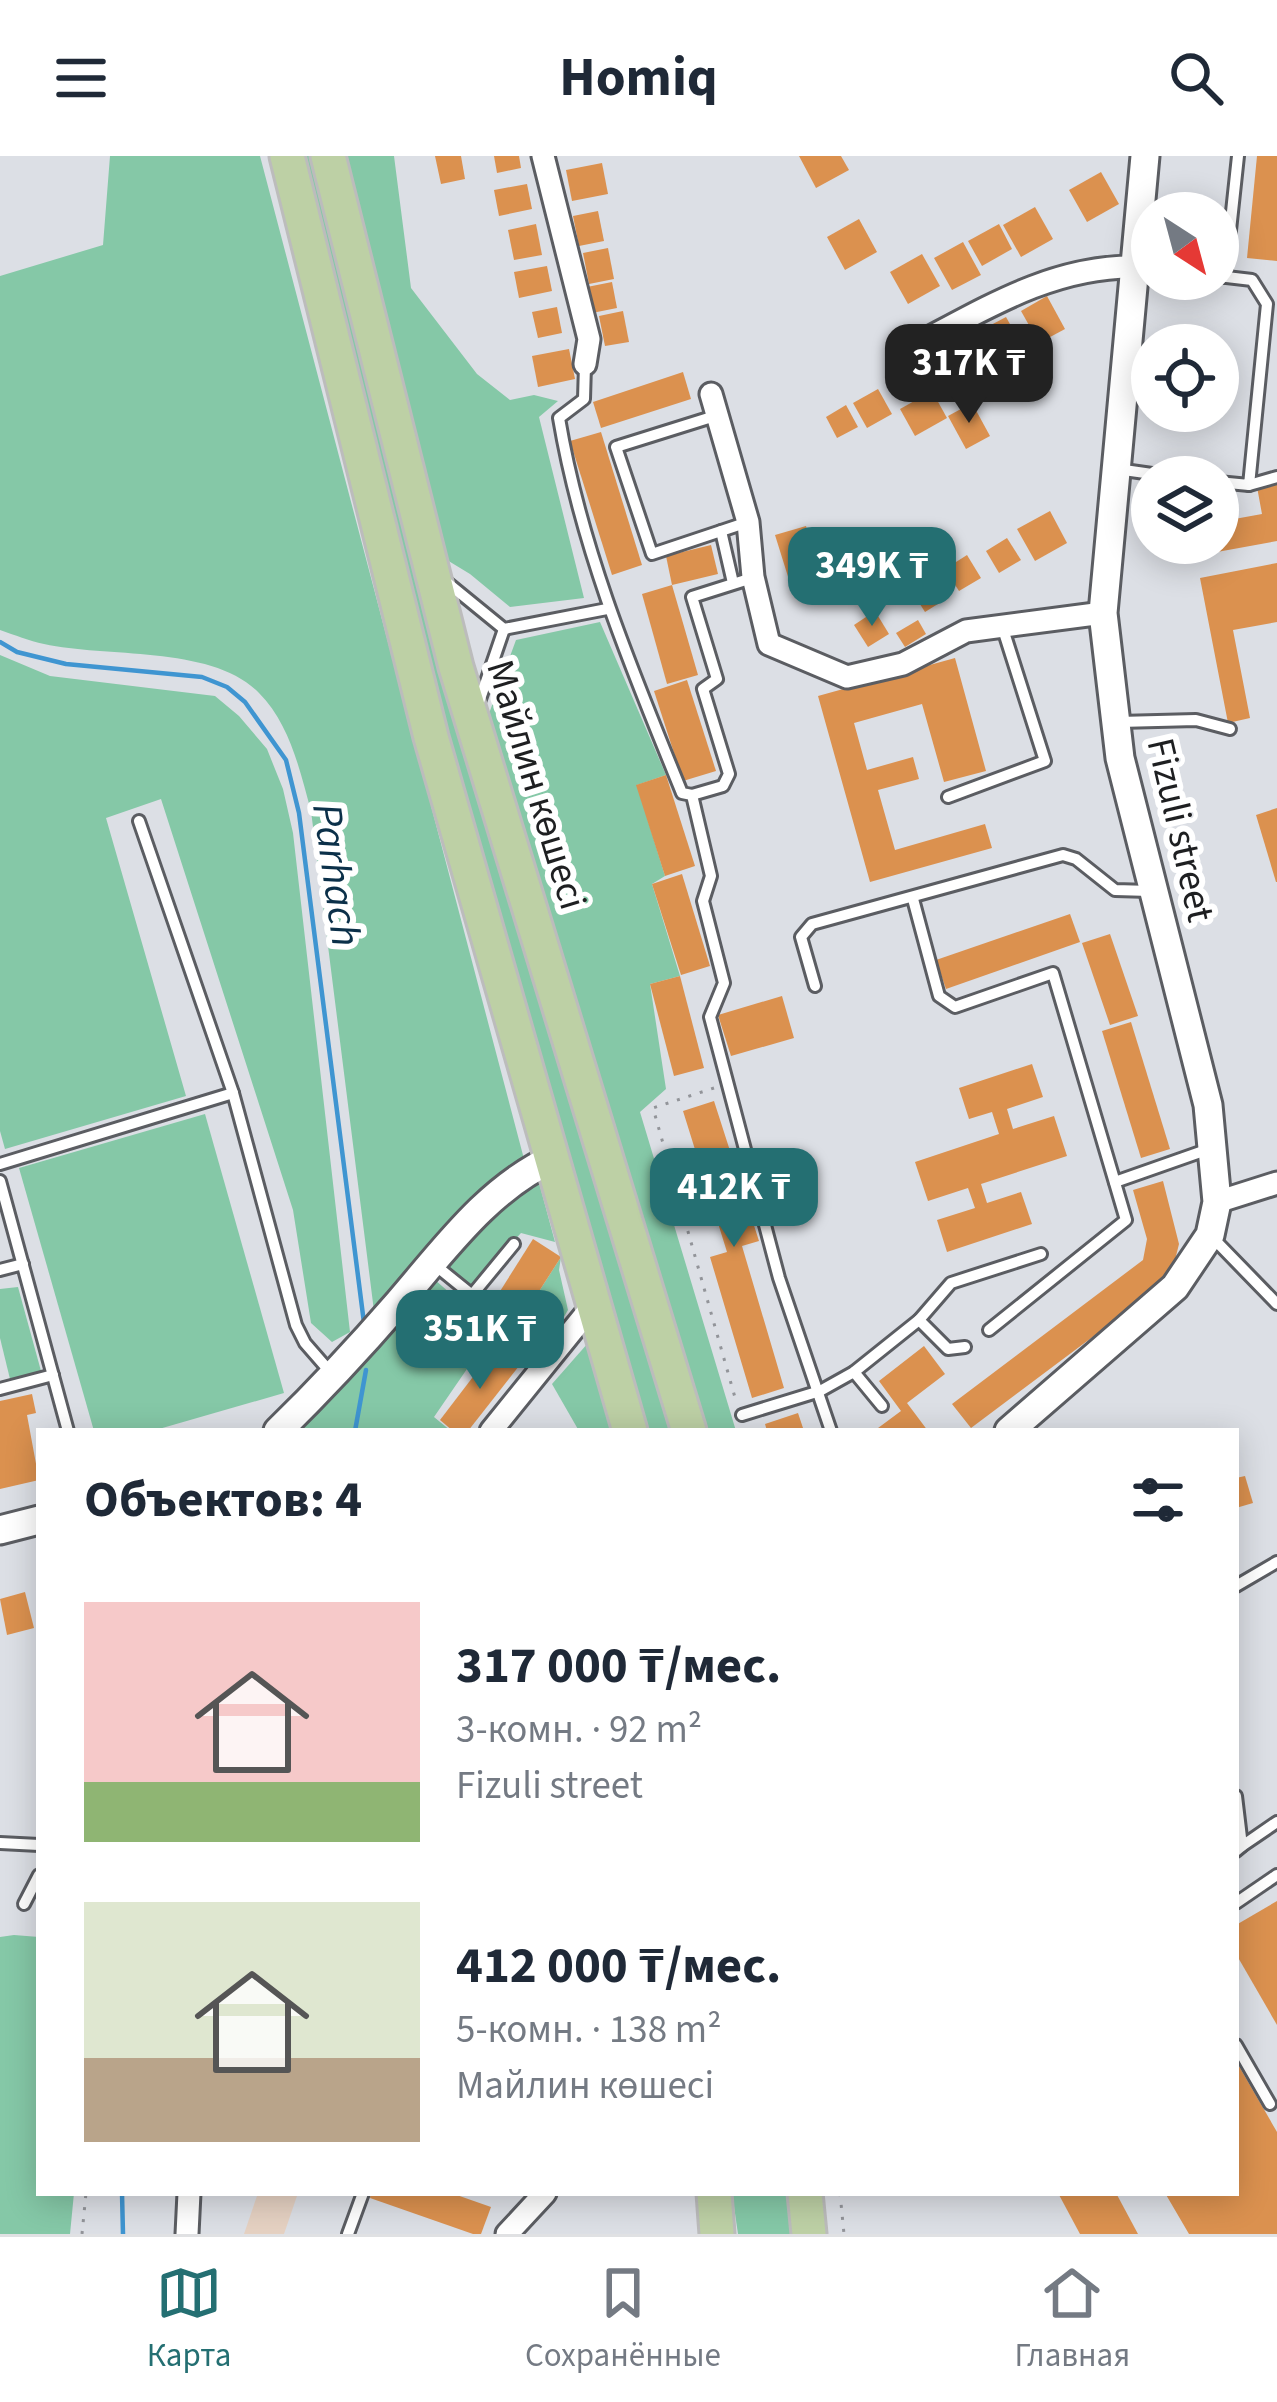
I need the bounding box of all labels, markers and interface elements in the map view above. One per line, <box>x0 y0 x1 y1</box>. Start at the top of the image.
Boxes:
text: Homiq <box>559 40 718 117</box>
icon: menu <box>48 45 114 111</box>
icon: search <box>1163 45 1229 111</box>
north arrow <box>1131 192 1239 300</box>
map controls <box>1131 192 1239 564</box>
pin: 317K ₸ <box>871 324 1067 426</box>
button: locate <box>1131 324 1239 432</box>
text: 317K ₸ <box>912 335 1026 391</box>
button: layers <box>1131 456 1239 564</box>
pin: 349K ₸ <box>774 527 970 629</box>
text: 349K ₸ <box>815 538 929 594</box>
street label: Майлин көшесі <box>471 653 601 917</box>
street label: Fizuli street <box>1132 733 1228 927</box>
water label: Parhach <box>296 800 376 950</box>
pin: 412K ₸ <box>636 1148 832 1250</box>
text: 412K ₸ <box>677 1159 791 1215</box>
pin: 351K ₸ <box>382 1290 578 1392</box>
text: 351K ₸ <box>423 1301 537 1357</box>
text: Объектов: 4 <box>84 1464 362 1536</box>
icon: filters <box>1125 1467 1191 1533</box>
text: 317 000 ₸/мес. <box>456 1630 781 1702</box>
icon: home <box>180 1650 324 1794</box>
text: 3-комн. · 92 m² <box>456 1702 702 1758</box>
text: Fizuli street <box>456 1758 643 1814</box>
text: 412 000 ₸/мес. <box>456 1930 781 2002</box>
icon: home <box>180 1950 324 2094</box>
text: 5-комн. · 138 m² <box>456 2002 722 2058</box>
text: Майлин көшесі <box>456 2058 714 2114</box>
tab: Карта <box>147 2260 231 2379</box>
tab: Сохранённые <box>525 2260 721 2379</box>
tab: Главная <box>1014 2260 1130 2379</box>

